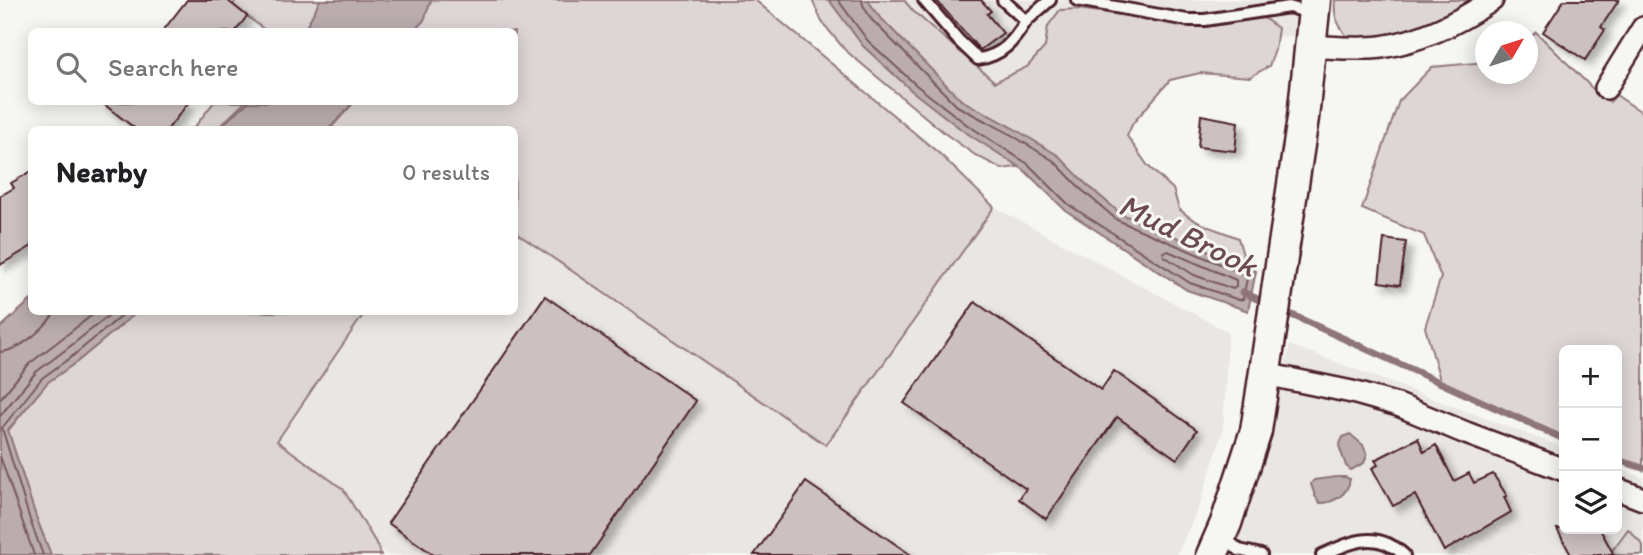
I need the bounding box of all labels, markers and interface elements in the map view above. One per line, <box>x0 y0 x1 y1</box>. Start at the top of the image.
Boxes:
north arrow <box>1475 21 1538 84</box>
search box <box>28 28 518 105</box>
icon: search <box>52 48 90 86</box>
text: Search here <box>108 51 238 83</box>
text: Nearby <box>56 153 147 190</box>
text: 0 results <box>402 158 490 186</box>
water label: Mud Brook <box>1113 185 1265 285</box>
map controls <box>1559 345 1622 534</box>
button: + <box>1559 345 1622 408</box>
button: − <box>1559 408 1622 471</box>
button: layers <box>1559 471 1622 534</box>

